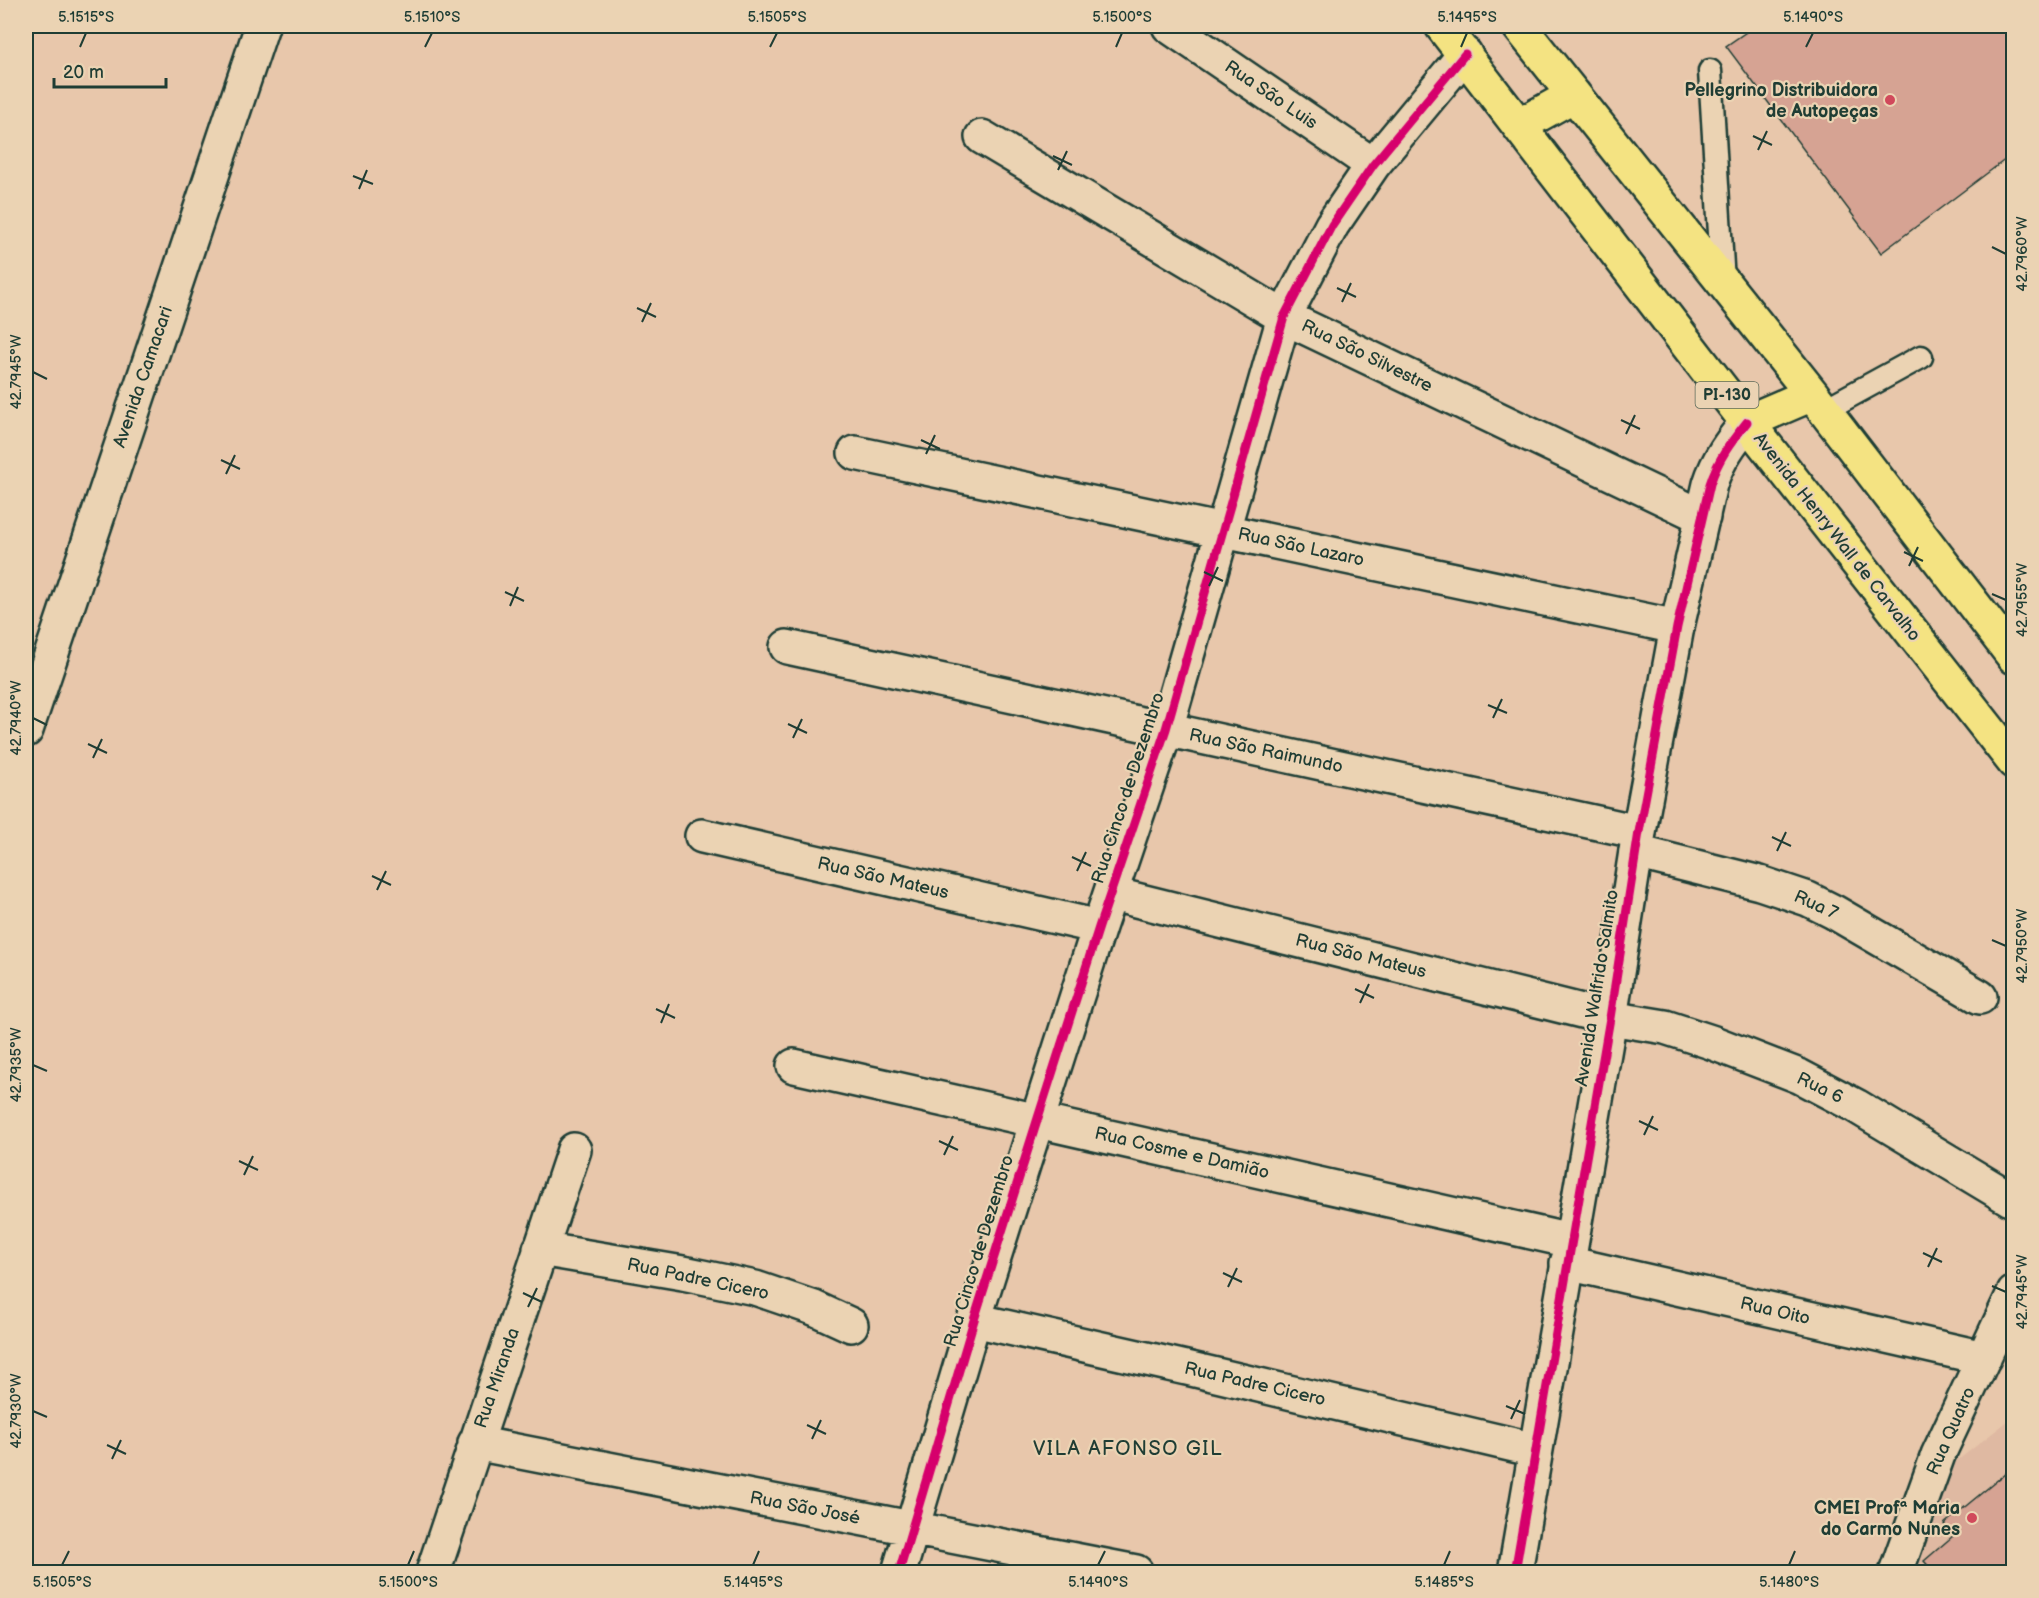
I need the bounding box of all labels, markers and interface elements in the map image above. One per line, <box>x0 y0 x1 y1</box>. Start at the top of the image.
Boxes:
text: 5.1515°S <box>58 8 114 27</box>
text: 5.1510°S <box>404 8 460 27</box>
text: 5.1505°S <box>747 8 807 27</box>
text: 5.1500°S <box>1092 8 1152 27</box>
text: 5.1495°S <box>1437 8 1497 27</box>
text: 5.1490°S <box>1783 8 1843 27</box>
scale bar <box>54 51 166 89</box>
street label: Rua São Luis <box>1221 56 1321 134</box>
text: 20 m <box>63 62 104 83</box>
place label: Pellegrino Distribuidora de Autopeças <box>1685 80 1878 122</box>
marker: Pellegrino Distribuidora de Autopeças <box>1883 93 1897 107</box>
text: 42.7960°W <box>2013 216 2032 292</box>
street label: Avenida Camacari <box>109 304 177 450</box>
street label: Rua São Silvestre <box>1298 315 1436 397</box>
text: 42.7945°W <box>7 334 26 410</box>
road number: PI-130 <box>1696 382 1758 408</box>
street label: Avenida Henry Wall de Carvalho <box>1749 429 1925 645</box>
street label: Rua São Lazaro <box>1236 523 1366 571</box>
text: 42.7955°W <box>2013 562 2032 637</box>
text: 42.7940°W <box>7 680 26 756</box>
street label: Rua Cinco de Dezembro <box>1087 690 1169 886</box>
street label: Rua São Raimundo <box>1187 724 1345 778</box>
street label: Rua São Mateus <box>815 853 951 903</box>
street label: Rua 7 <box>1791 886 1842 924</box>
street label: Avenida Walfrido Salmito <box>1571 888 1623 1088</box>
text: 42.7950°W <box>2013 908 2032 983</box>
street label: Rua São Mateus <box>1293 930 1429 982</box>
text: 42.7935°W <box>7 1027 26 1103</box>
street label: Rua 6 <box>1793 1068 1847 1108</box>
street label: Rua Cosme e Damião <box>1093 1123 1271 1183</box>
street label: Rua Cinco de Dezembro <box>940 1152 1018 1350</box>
street label: Rua Padre Cicero <box>625 1254 771 1304</box>
text: 42.7945°W <box>2013 1254 2032 1330</box>
street label: Rua Oito <box>1738 1293 1812 1329</box>
street label: Rua Miranda <box>470 1325 524 1431</box>
street label: Rua Padre Cicero <box>1182 1358 1328 1410</box>
text: 42.7930°W <box>7 1373 26 1449</box>
street label: Rua Quatro <box>1922 1384 1980 1478</box>
district label: VILA AFONSO GIL <box>1033 1437 1223 1461</box>
street label: Rua São José <box>748 1487 862 1529</box>
place label: CMEI Profª Maria do Carmo Nunes <box>1814 1498 1960 1540</box>
marker: CMEI Profª Maria do Carmo Nunes <box>1965 1511 1979 1525</box>
text: 5.1505°S <box>32 1573 92 1592</box>
text: 5.1500°S <box>378 1573 438 1592</box>
text: 5.1495°S <box>723 1573 783 1592</box>
text: 5.1490°S <box>1068 1573 1128 1592</box>
text: 5.1485°S <box>1414 1573 1474 1592</box>
text: 5.1480°S <box>1759 1573 1819 1592</box>

